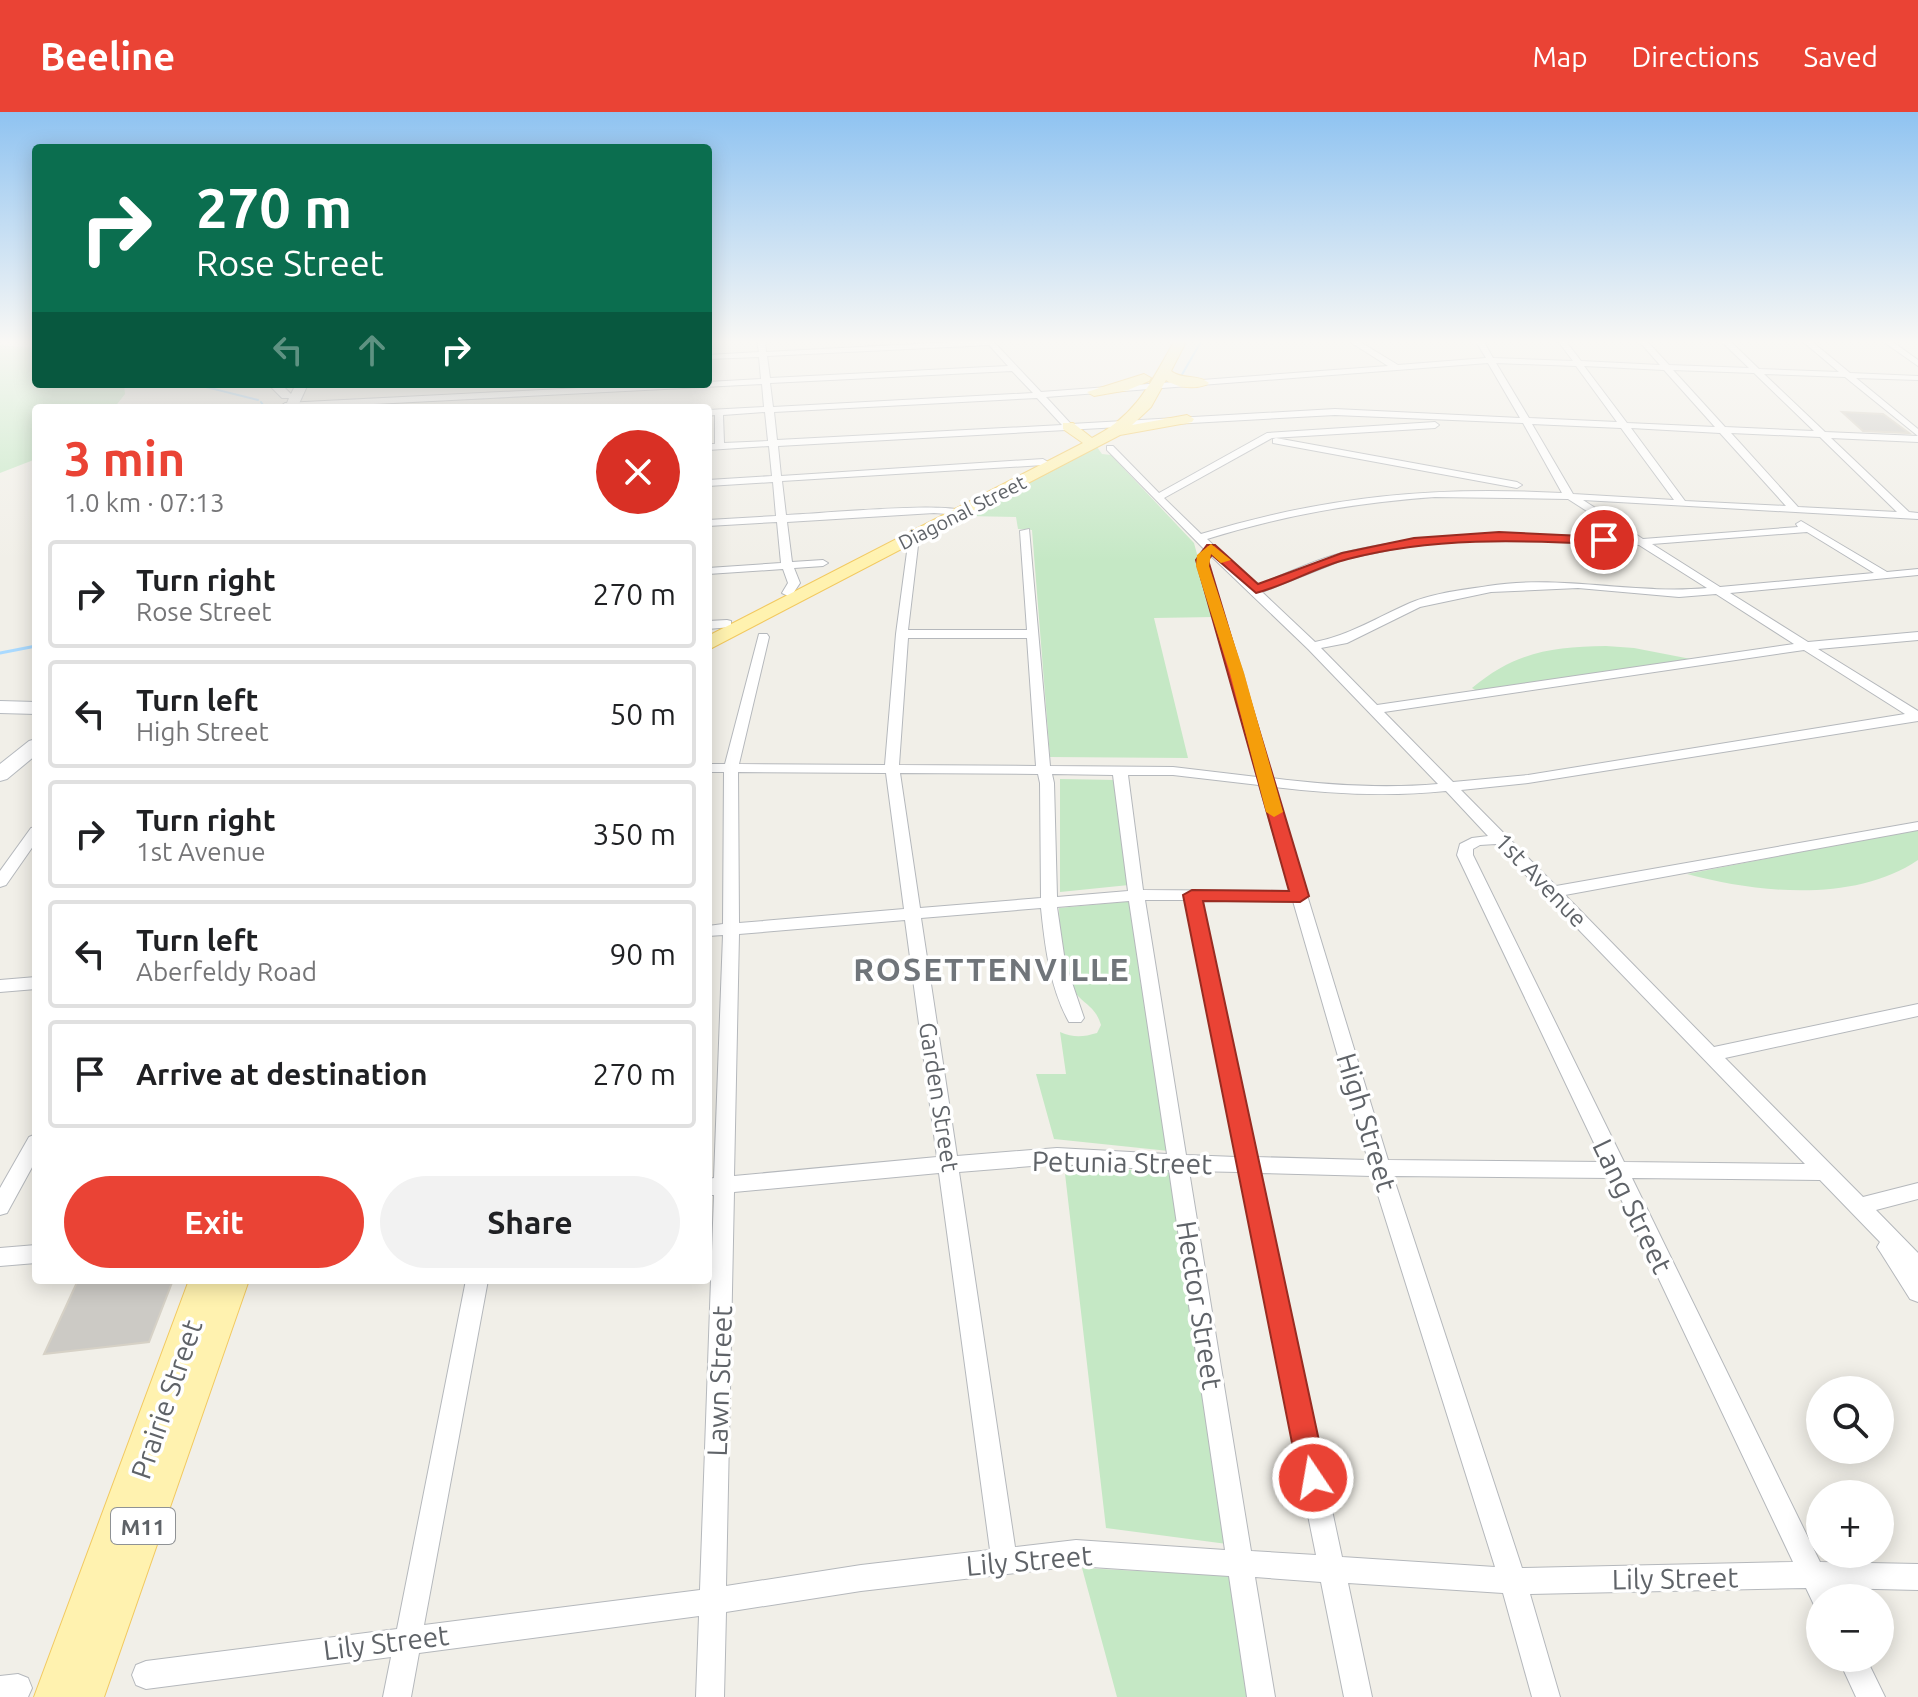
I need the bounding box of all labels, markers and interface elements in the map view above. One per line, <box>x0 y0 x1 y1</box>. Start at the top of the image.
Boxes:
text: Beeline <box>40 35 175 77</box>
text: Map <box>1532 41 1588 72</box>
text: Directions <box>1632 41 1759 72</box>
text: Saved <box>1803 41 1878 72</box>
icon: right <box>64 176 168 280</box>
text: 270 m <box>196 176 352 239</box>
text: Rose Street <box>196 242 384 283</box>
icon: left <box>266 328 310 372</box>
icon: ahead <box>350 328 394 372</box>
icon: right <box>434 328 478 372</box>
button: close <box>596 430 680 514</box>
text: 3 min <box>64 431 185 485</box>
street label: Diagonal Street <box>894 470 1030 554</box>
text: 1.0 km · 07:13 <box>64 488 225 517</box>
pin <box>1570 506 1638 574</box>
icon: arrive <box>1582 518 1626 562</box>
text: Turn right <box>136 563 276 597</box>
icon: right <box>68 572 112 616</box>
text: 270 m <box>592 577 676 611</box>
text: Rose Street <box>136 597 272 626</box>
text: Turn left <box>136 683 258 717</box>
icon: left <box>68 692 112 736</box>
text: 50 m <box>609 697 676 731</box>
text: High Street <box>136 717 269 746</box>
text: Turn right <box>136 803 276 837</box>
icon: right <box>68 812 112 856</box>
text: 350 m <box>592 817 676 851</box>
street label: 1st Avenue <box>1490 828 1592 932</box>
text: 1st Avenue <box>136 837 266 866</box>
text: Turn left <box>136 923 258 957</box>
icon: left <box>68 932 112 976</box>
text: 90 m <box>609 937 676 971</box>
district label: ROSETTENVILLE <box>853 951 1131 987</box>
text: Aberfeldy Road <box>136 957 317 986</box>
street label: Garden Street <box>914 1020 964 1174</box>
street label: High Street <box>1331 1049 1403 1195</box>
icon: arrive <box>68 1052 112 1096</box>
text: Arrive at destination <box>136 1057 428 1091</box>
text: 270 m <box>592 1057 676 1091</box>
street label: Lang Street <box>1587 1134 1679 1278</box>
street label: Petunia Street <box>1032 1145 1212 1179</box>
button: Exit <box>64 1176 364 1268</box>
button: Share <box>380 1176 680 1268</box>
street label: Hector Street <box>1171 1218 1229 1392</box>
street label: Lawn Street <box>701 1305 737 1457</box>
street label: Prairie Street <box>124 1315 208 1483</box>
map controls <box>1806 1376 1894 1672</box>
button: search <box>1806 1376 1894 1464</box>
position arrow <box>1271 1436 1355 1520</box>
button: + <box>1806 1480 1894 1568</box>
road number: M11 <box>111 1508 175 1544</box>
street label: Lily Street <box>965 1539 1093 1581</box>
street label: Lily Street <box>1612 1561 1738 1595</box>
button: − <box>1806 1584 1894 1672</box>
street label: Lily Street <box>321 1619 451 1665</box>

